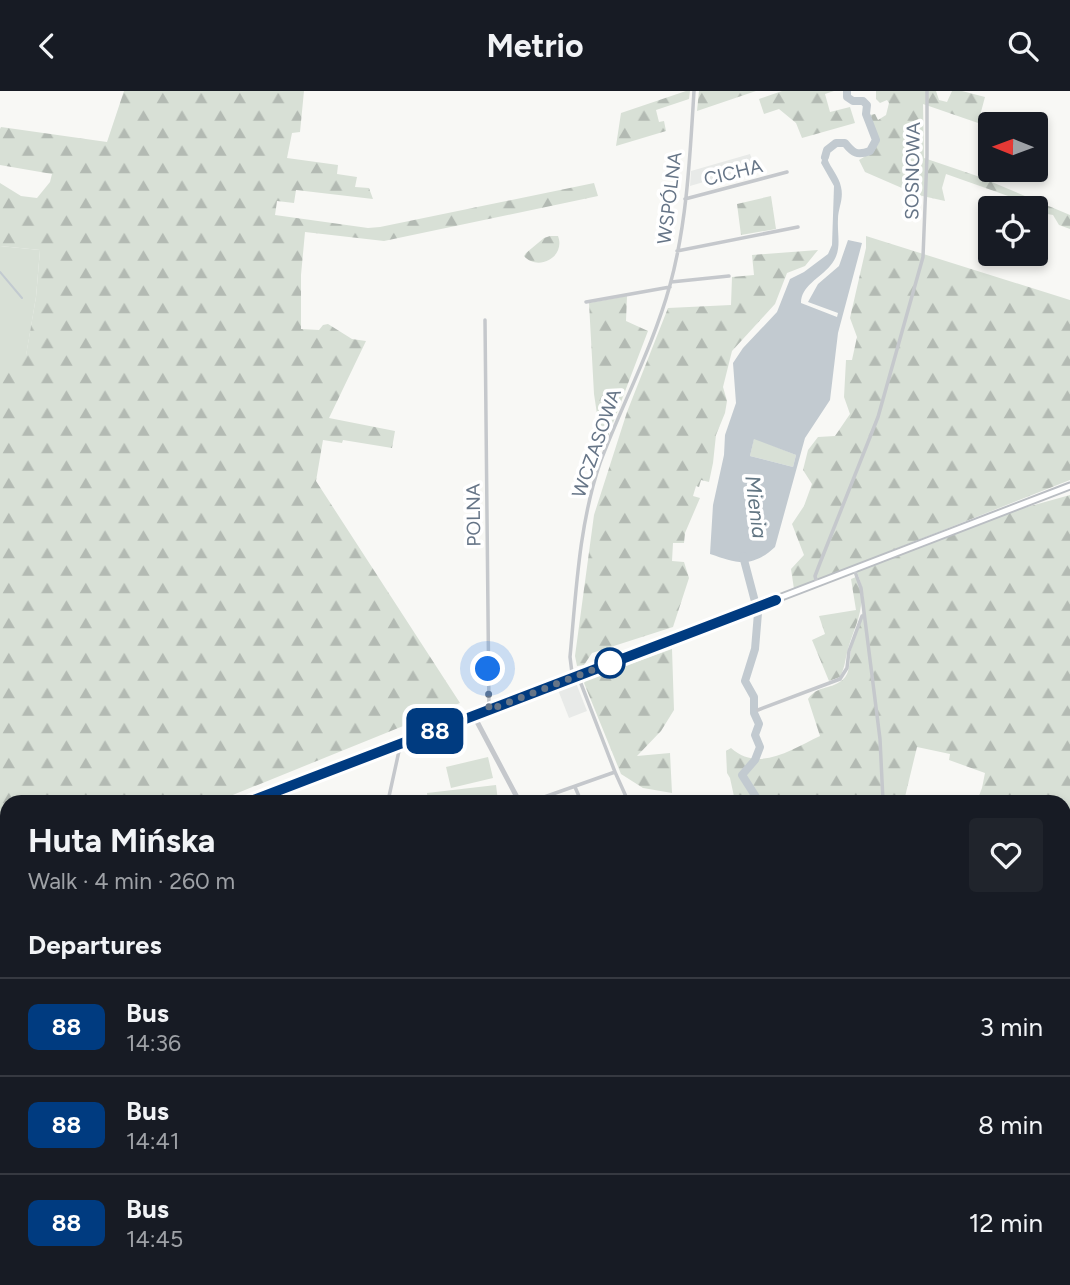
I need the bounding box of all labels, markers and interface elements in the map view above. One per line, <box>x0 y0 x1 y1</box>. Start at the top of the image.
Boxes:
icon: back <box>28 27 66 65</box>
text: Metrio <box>486 27 584 65</box>
icon: search <box>1004 27 1042 65</box>
north arrow <box>978 112 1048 182</box>
map controls <box>978 112 1048 266</box>
street label: SOSNOWA <box>900 122 925 220</box>
street label: WSPÓLNA <box>652 150 687 246</box>
street label: CICHA <box>701 154 765 191</box>
button: locate <box>978 196 1048 266</box>
street label: WCZASOWA <box>567 386 626 501</box>
water label: Mienia <box>740 474 773 540</box>
street label: POLNA <box>461 483 486 547</box>
unlabelled marker <box>595 648 625 678</box>
your location <box>470 651 505 686</box>
line badge: 88 <box>404 708 466 754</box>
text: 88 <box>420 716 450 745</box>
button: heart <box>969 818 1043 892</box>
text: Huta Mińska <box>28 821 215 860</box>
text: Walk · 4 min · 260 m <box>28 867 235 895</box>
text: Departures <box>28 929 162 961</box>
text: Bus <box>126 997 169 1029</box>
text: 3 min <box>980 1011 1043 1043</box>
text: 88 <box>52 1012 81 1041</box>
text: 14:36 <box>126 1029 181 1057</box>
text: Bus <box>126 1095 169 1127</box>
text: 8 min <box>978 1109 1043 1141</box>
text: 88 <box>52 1110 81 1139</box>
text: 14:41 <box>126 1127 179 1155</box>
text: Bus <box>126 1193 169 1225</box>
text: 12 min <box>969 1207 1043 1239</box>
text: 88 <box>52 1208 81 1237</box>
text: 14:45 <box>126 1225 183 1253</box>

